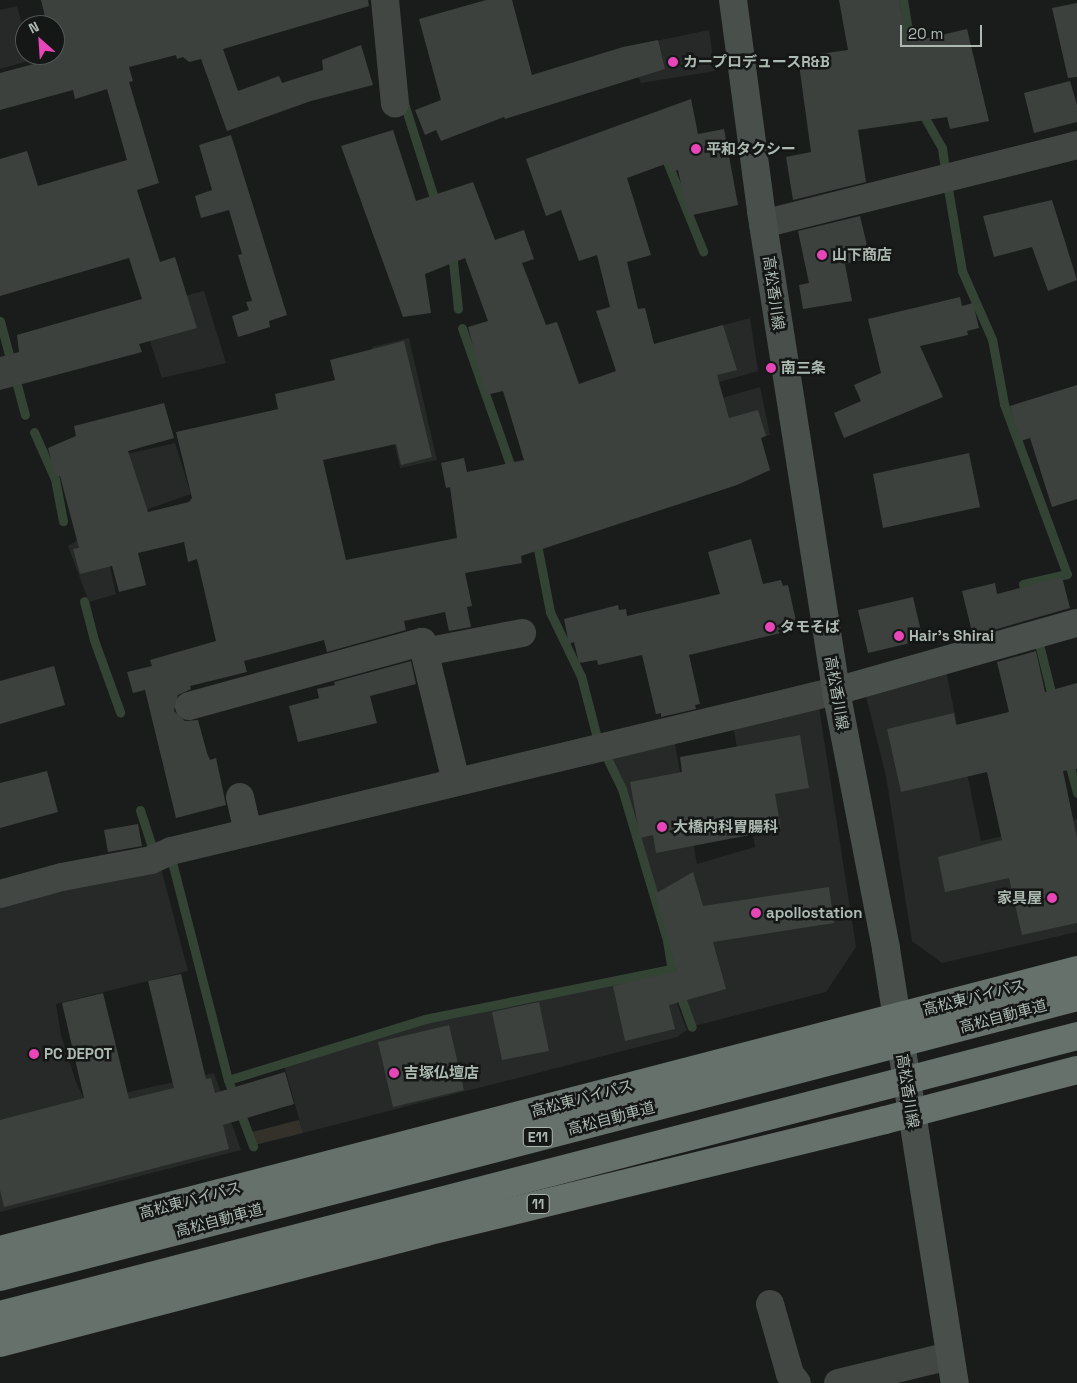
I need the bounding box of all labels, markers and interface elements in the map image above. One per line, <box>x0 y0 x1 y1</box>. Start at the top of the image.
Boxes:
north arrow <box>15 15 65 65</box>
scale bar <box>902 15 984 47</box>
text: N <box>26 17 42 38</box>
text: 20 m <box>908 24 943 43</box>
place label: カープロデュースR&B <box>683 53 831 71</box>
marker: カープロデュースR&B <box>667 56 679 68</box>
place label: 平和タクシー <box>706 140 796 158</box>
marker: 平和タクシー <box>690 143 702 155</box>
place label: 山下商店 <box>832 246 892 264</box>
marker: 山下商店 <box>816 249 828 261</box>
street label: 高松香川線 <box>760 255 788 331</box>
place label: 南三条 <box>781 359 826 377</box>
marker: 南三条 <box>765 362 777 374</box>
place label: タモそば <box>780 618 840 636</box>
marker: タモそば <box>764 621 776 633</box>
place label: Hair’s Shirai <box>909 627 994 645</box>
marker: Hair’s Shirai <box>893 630 905 642</box>
street label: 高松香川線 <box>822 655 852 731</box>
place label: 大橋内科胃腸科 <box>673 818 778 836</box>
marker: 大橋内科胃腸科 <box>655 820 669 834</box>
place label: 家具屋 <box>997 889 1042 907</box>
marker: 家具屋 <box>1046 892 1058 904</box>
place label: apollostation <box>766 904 863 922</box>
marker: apollostation <box>750 907 762 919</box>
street label: 高松東バイパス <box>921 976 1027 1018</box>
street label: 高松自動車道 <box>957 996 1049 1036</box>
place label: PC DEPOT <box>44 1045 112 1063</box>
marker: PC DEPOT <box>28 1048 40 1060</box>
street label: 高松香川線 <box>893 1053 923 1129</box>
place label: 吉塚仏壇店 <box>404 1064 479 1082</box>
marker: 吉塚仏壇店 <box>388 1067 400 1079</box>
street label: 高松東バイパス <box>529 1076 635 1120</box>
street label: 高松自動車道 <box>565 1098 657 1138</box>
road number: E11 <box>522 1126 554 1148</box>
street label: 高松東バイパス <box>137 1178 243 1222</box>
road number: 11 <box>526 1192 550 1216</box>
street label: 高松自動車道 <box>173 1200 265 1240</box>

